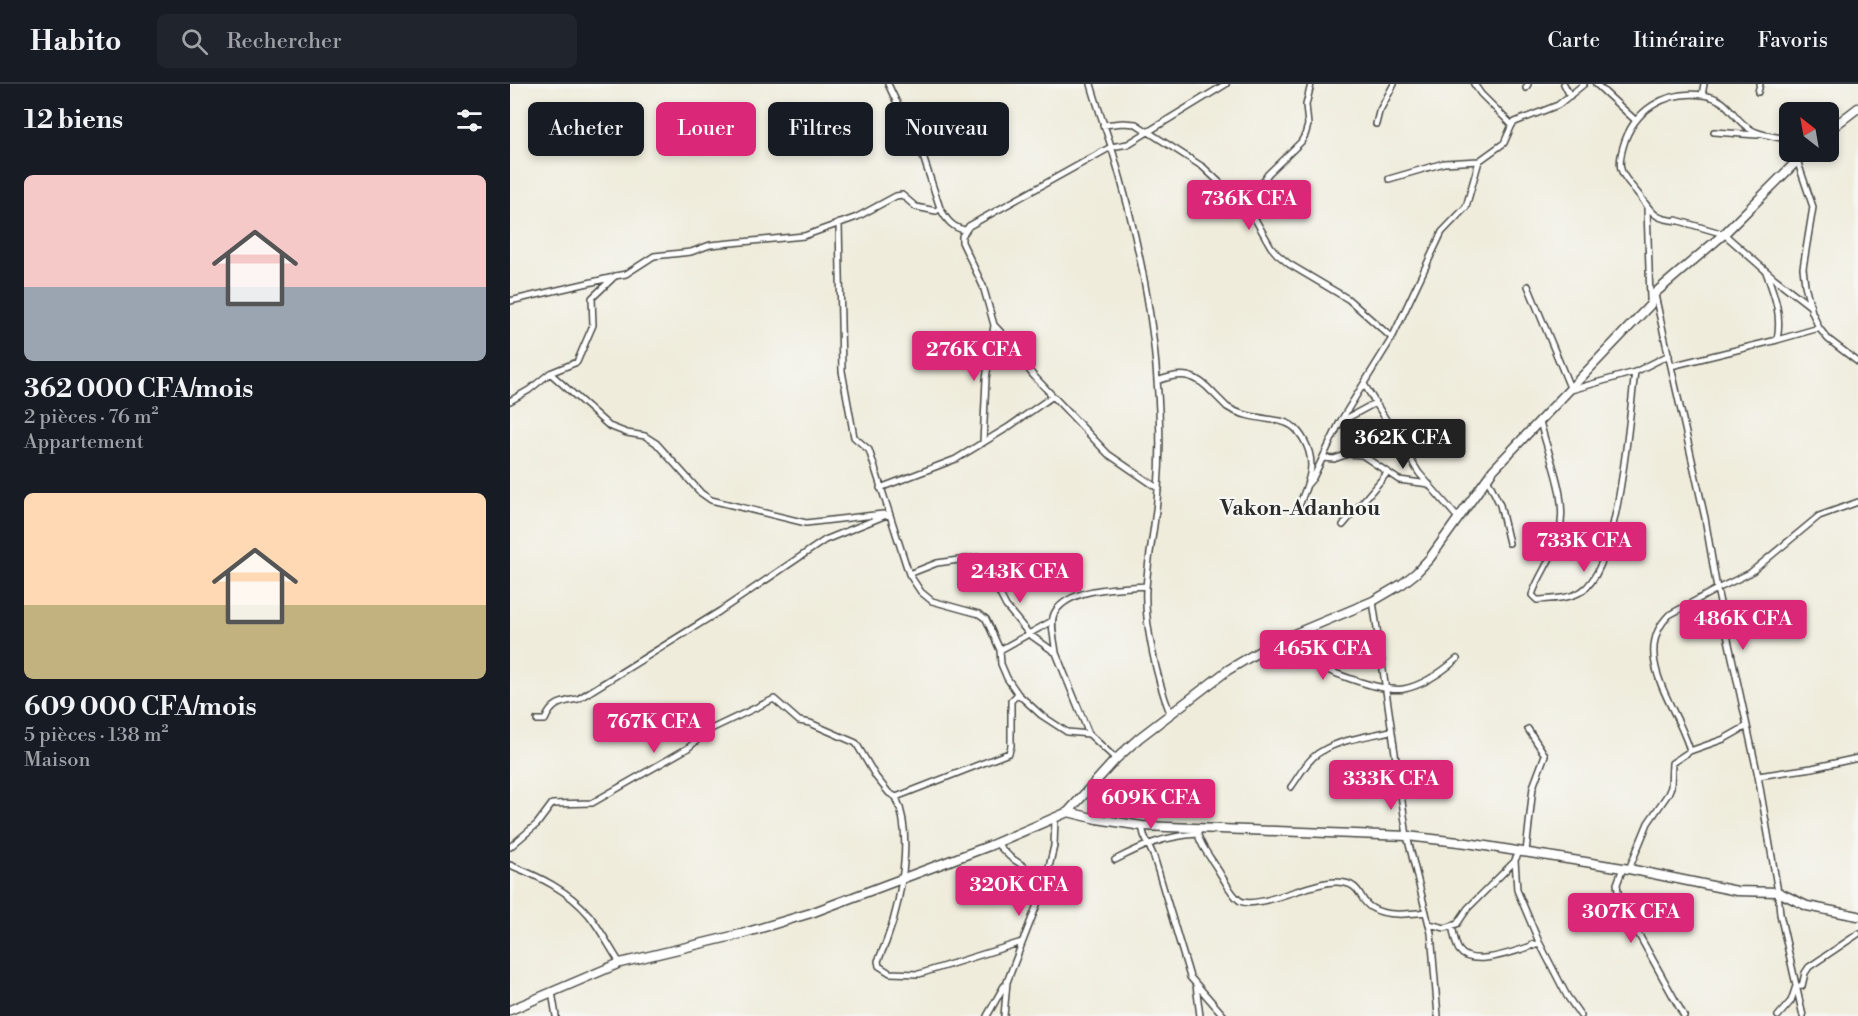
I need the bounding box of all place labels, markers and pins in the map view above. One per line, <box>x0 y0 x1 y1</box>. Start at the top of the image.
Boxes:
pin: 736K CFA <box>1187 180 1311 231</box>
pin: 276K CFA <box>912 331 1036 382</box>
pin: 362K CFA <box>1341 419 1465 470</box>
pin: 733K CFA <box>1522 522 1646 573</box>
pin: 243K CFA <box>958 553 1082 604</box>
pin: 486K CFA <box>1681 600 1805 651</box>
pin: 465K CFA <box>1261 630 1385 681</box>
pin: 767K CFA <box>592 703 716 754</box>
pin: 333K CFA <box>1329 760 1453 811</box>
pin: 609K CFA <box>1089 779 1213 830</box>
pin: 320K CFA <box>957 866 1081 917</box>
pin: 307K CFA <box>1569 893 1693 944</box>

